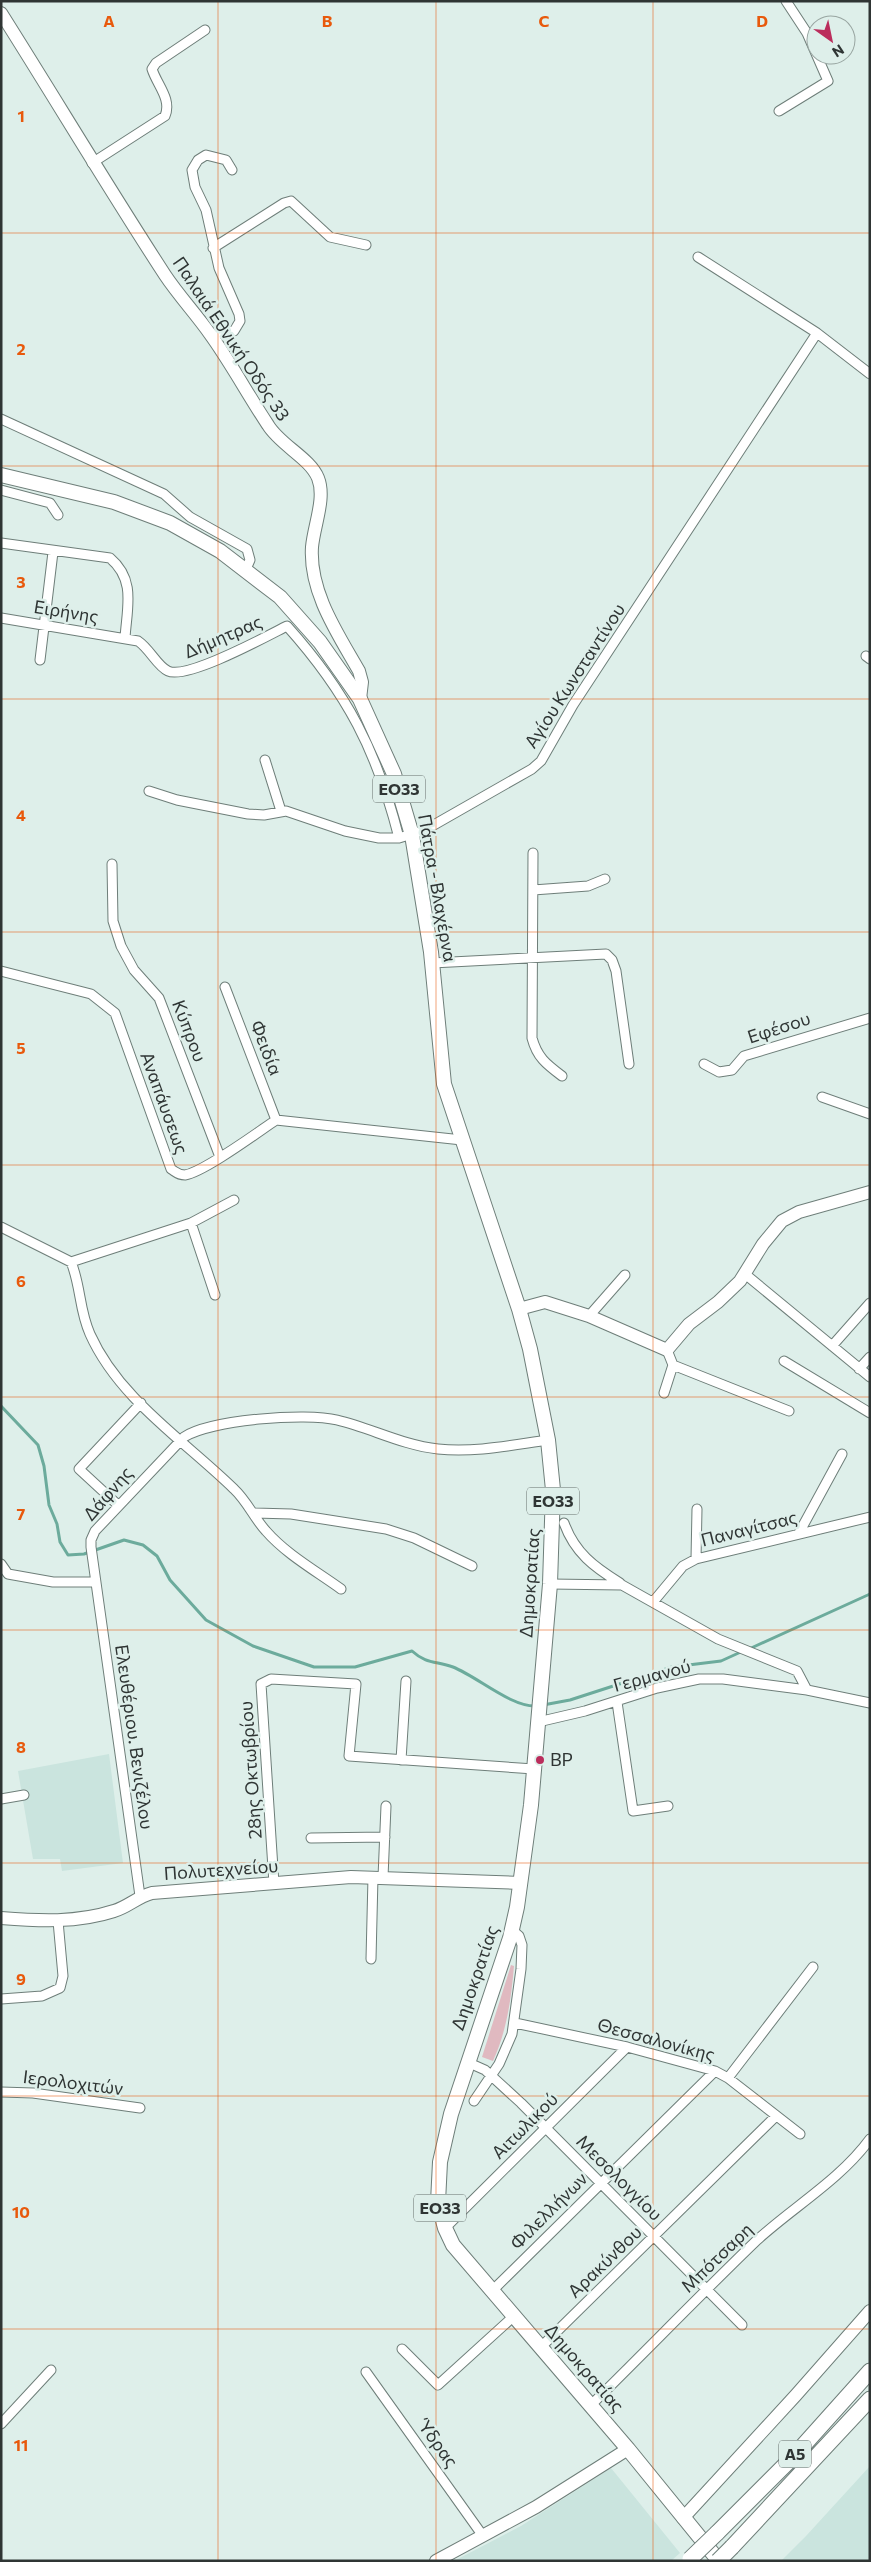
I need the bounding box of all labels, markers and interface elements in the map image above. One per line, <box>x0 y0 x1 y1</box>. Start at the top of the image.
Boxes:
text: A <box>103 11 115 30</box>
text: B <box>322 11 333 30</box>
text: C <box>539 11 550 30</box>
text: D <box>756 11 768 30</box>
north arrow <box>806 15 856 65</box>
text: N <box>829 41 847 61</box>
text: 1 <box>17 106 25 125</box>
street label: Παλαιά Εθνική Οδός 33 <box>169 252 295 425</box>
text: 2 <box>16 339 26 358</box>
text: 3 <box>16 572 26 591</box>
street label: Ειρήνης <box>32 595 100 627</box>
street label: Αγίου Κωνσταντίνου <box>519 599 629 752</box>
street label: Δήμητρας <box>180 610 265 662</box>
road number: ΕΟ33 <box>373 776 425 802</box>
text: 4 <box>16 805 26 824</box>
street label: Πάτρα - Βλαχέρνα <box>414 812 462 964</box>
street label: Κύπρου <box>168 997 212 1065</box>
street label: Εφέσου <box>745 1007 813 1048</box>
street label: Φειδία <box>246 1017 287 1078</box>
text: 5 <box>16 1038 26 1057</box>
street label: Αναπάυσεως <box>136 1049 194 1157</box>
text: 6 <box>16 1271 26 1290</box>
street label: Δάφνης <box>78 1462 137 1525</box>
road number: ΕΟ33 <box>527 1488 579 1514</box>
text: 7 <box>17 1504 26 1523</box>
street label: Παναγίτσας <box>698 1505 799 1551</box>
street label: Δημοκρατίας <box>514 1527 544 1638</box>
street label: Ελευθέριου. Βενιζέλου <box>111 1643 159 1831</box>
street label: Γερμανού <box>611 1654 693 1696</box>
street label: 28ης Οκτωβρίου <box>234 1700 266 1840</box>
text: 8 <box>16 1737 26 1756</box>
place label: BP <box>550 1748 573 1770</box>
marker: BP <box>534 1754 546 1766</box>
street label: Πολυτεχνείου <box>163 1854 279 1884</box>
street label: Δημοκρατίας <box>446 1922 502 2033</box>
text: 9 <box>16 1969 26 1988</box>
street label: Θεσσαλονίκης <box>595 2013 718 2065</box>
street label: Ιερολοχιτών <box>22 2065 124 2099</box>
street label: Αιτωλικού <box>487 2088 562 2163</box>
street label: Μεσολογγίου <box>572 2130 667 2225</box>
street label: Φιλελλήνων <box>505 2167 592 2254</box>
road number: ΕΟ33 <box>414 2194 466 2222</box>
text: 10 <box>12 2202 30 2221</box>
street label: Μπότσαρη <box>676 2218 757 2297</box>
street label: Αρακύνθου <box>563 2221 646 2302</box>
street label: Δημοκρατίας <box>540 2319 629 2416</box>
street label: Ύδρας <box>413 2413 463 2471</box>
text: 11 <box>14 2435 28 2454</box>
road number: Α5 <box>779 2440 811 2468</box>

